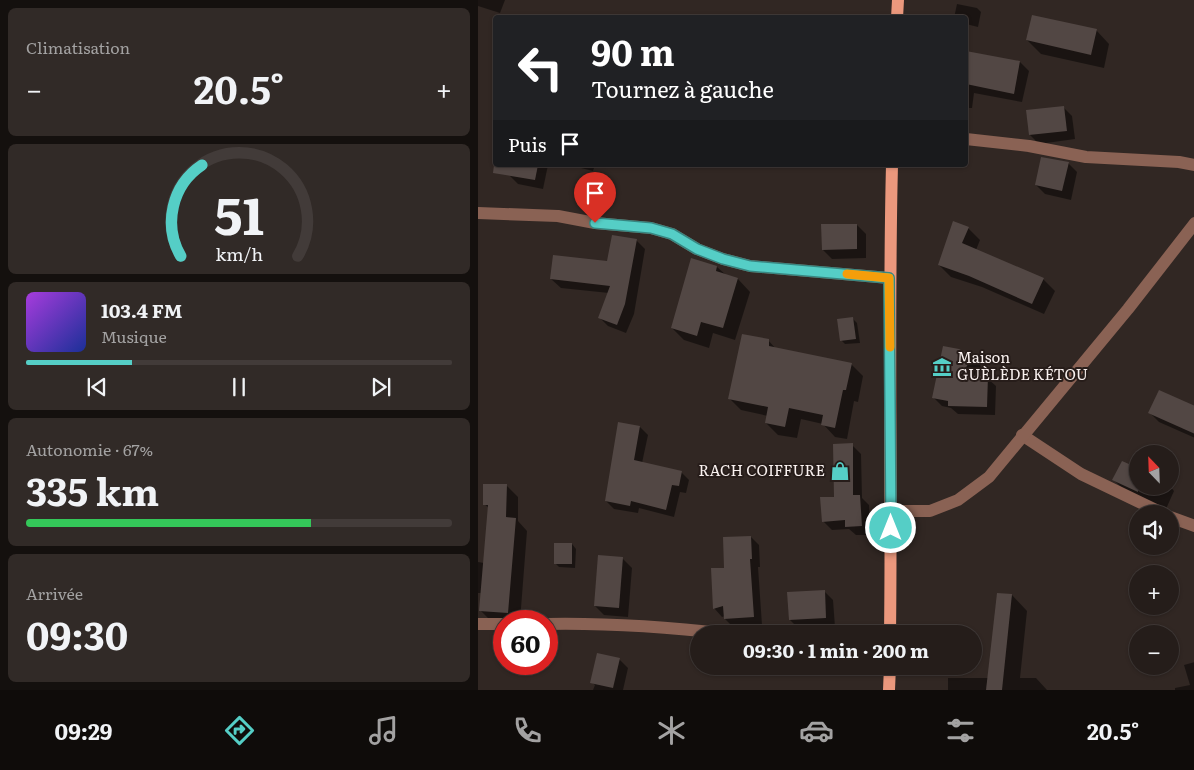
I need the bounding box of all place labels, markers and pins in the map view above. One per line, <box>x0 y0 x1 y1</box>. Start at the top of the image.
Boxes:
pin <box>574 172 616 223</box>
place label: Maison GUÈLÈDE KÉTOU <box>957 345 1088 385</box>
museum icon: Maison GUÈLÈDE KÉTOU <box>931 356 953 378</box>
place label: RACH COIFFURE <box>699 458 825 481</box>
shop icon: RACH COIFFURE <box>829 460 851 482</box>

